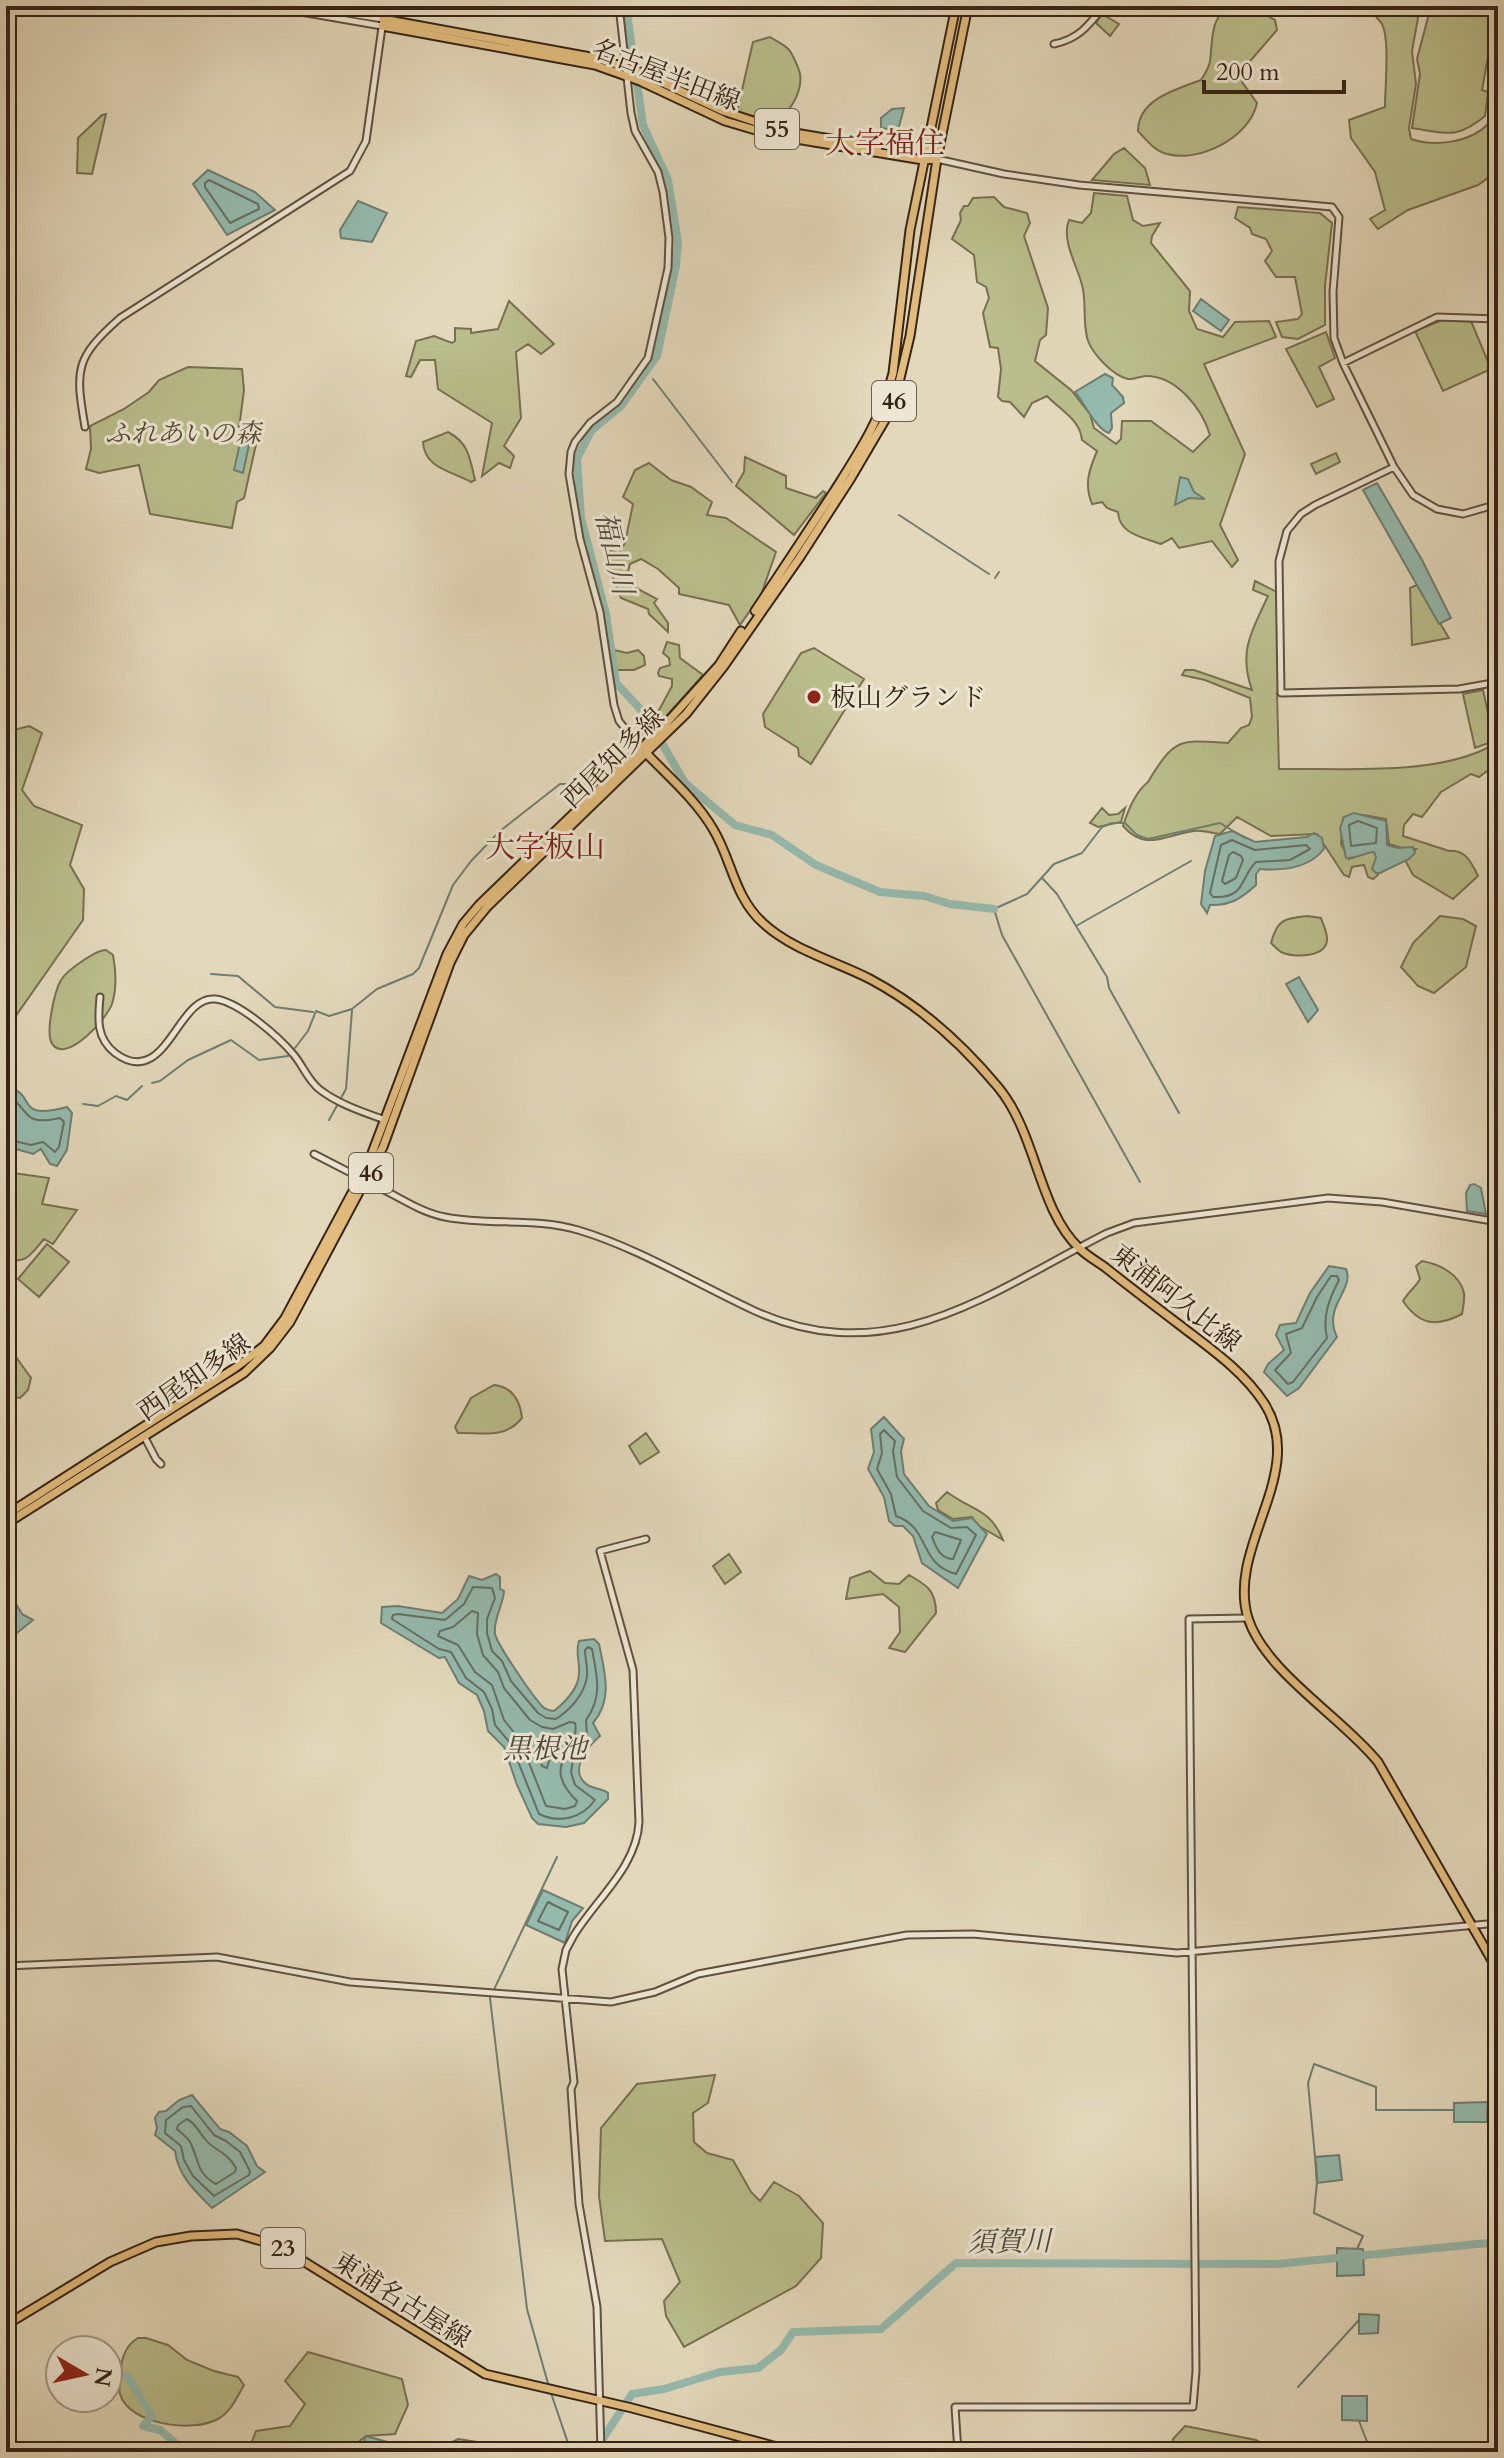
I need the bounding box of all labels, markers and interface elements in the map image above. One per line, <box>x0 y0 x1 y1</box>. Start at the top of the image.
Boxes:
street label: 名古屋半田線 <box>587 31 745 119</box>
scale bar <box>1204 44 1344 94</box>
text: 200 m <box>1216 56 1280 89</box>
road number: 55 <box>755 109 799 149</box>
district label: 大字福住 <box>825 123 945 164</box>
road number: 46 <box>872 381 916 421</box>
park label: ふれあいの森 <box>105 416 264 451</box>
water label: 福山川 <box>586 508 643 601</box>
place label: 板山グランド <box>830 680 986 715</box>
marker: 板山グランド <box>805 688 823 706</box>
street label: 西尾知多線 <box>554 700 672 816</box>
district label: 大字板山 <box>485 827 605 868</box>
road number: 46 <box>349 1153 393 1193</box>
street label: 東浦阿久比線 <box>1104 1236 1248 1360</box>
street label: 西尾知多線 <box>131 1325 257 1429</box>
water label: 黒根池 <box>503 1730 590 1768</box>
water label: 須賀川 <box>967 2222 1054 2262</box>
road number: 23 <box>261 2228 305 2268</box>
street label: 東浦名古屋線 <box>327 2244 477 2356</box>
north arrow <box>44 2334 124 2414</box>
text: N <box>86 2365 119 2389</box>

